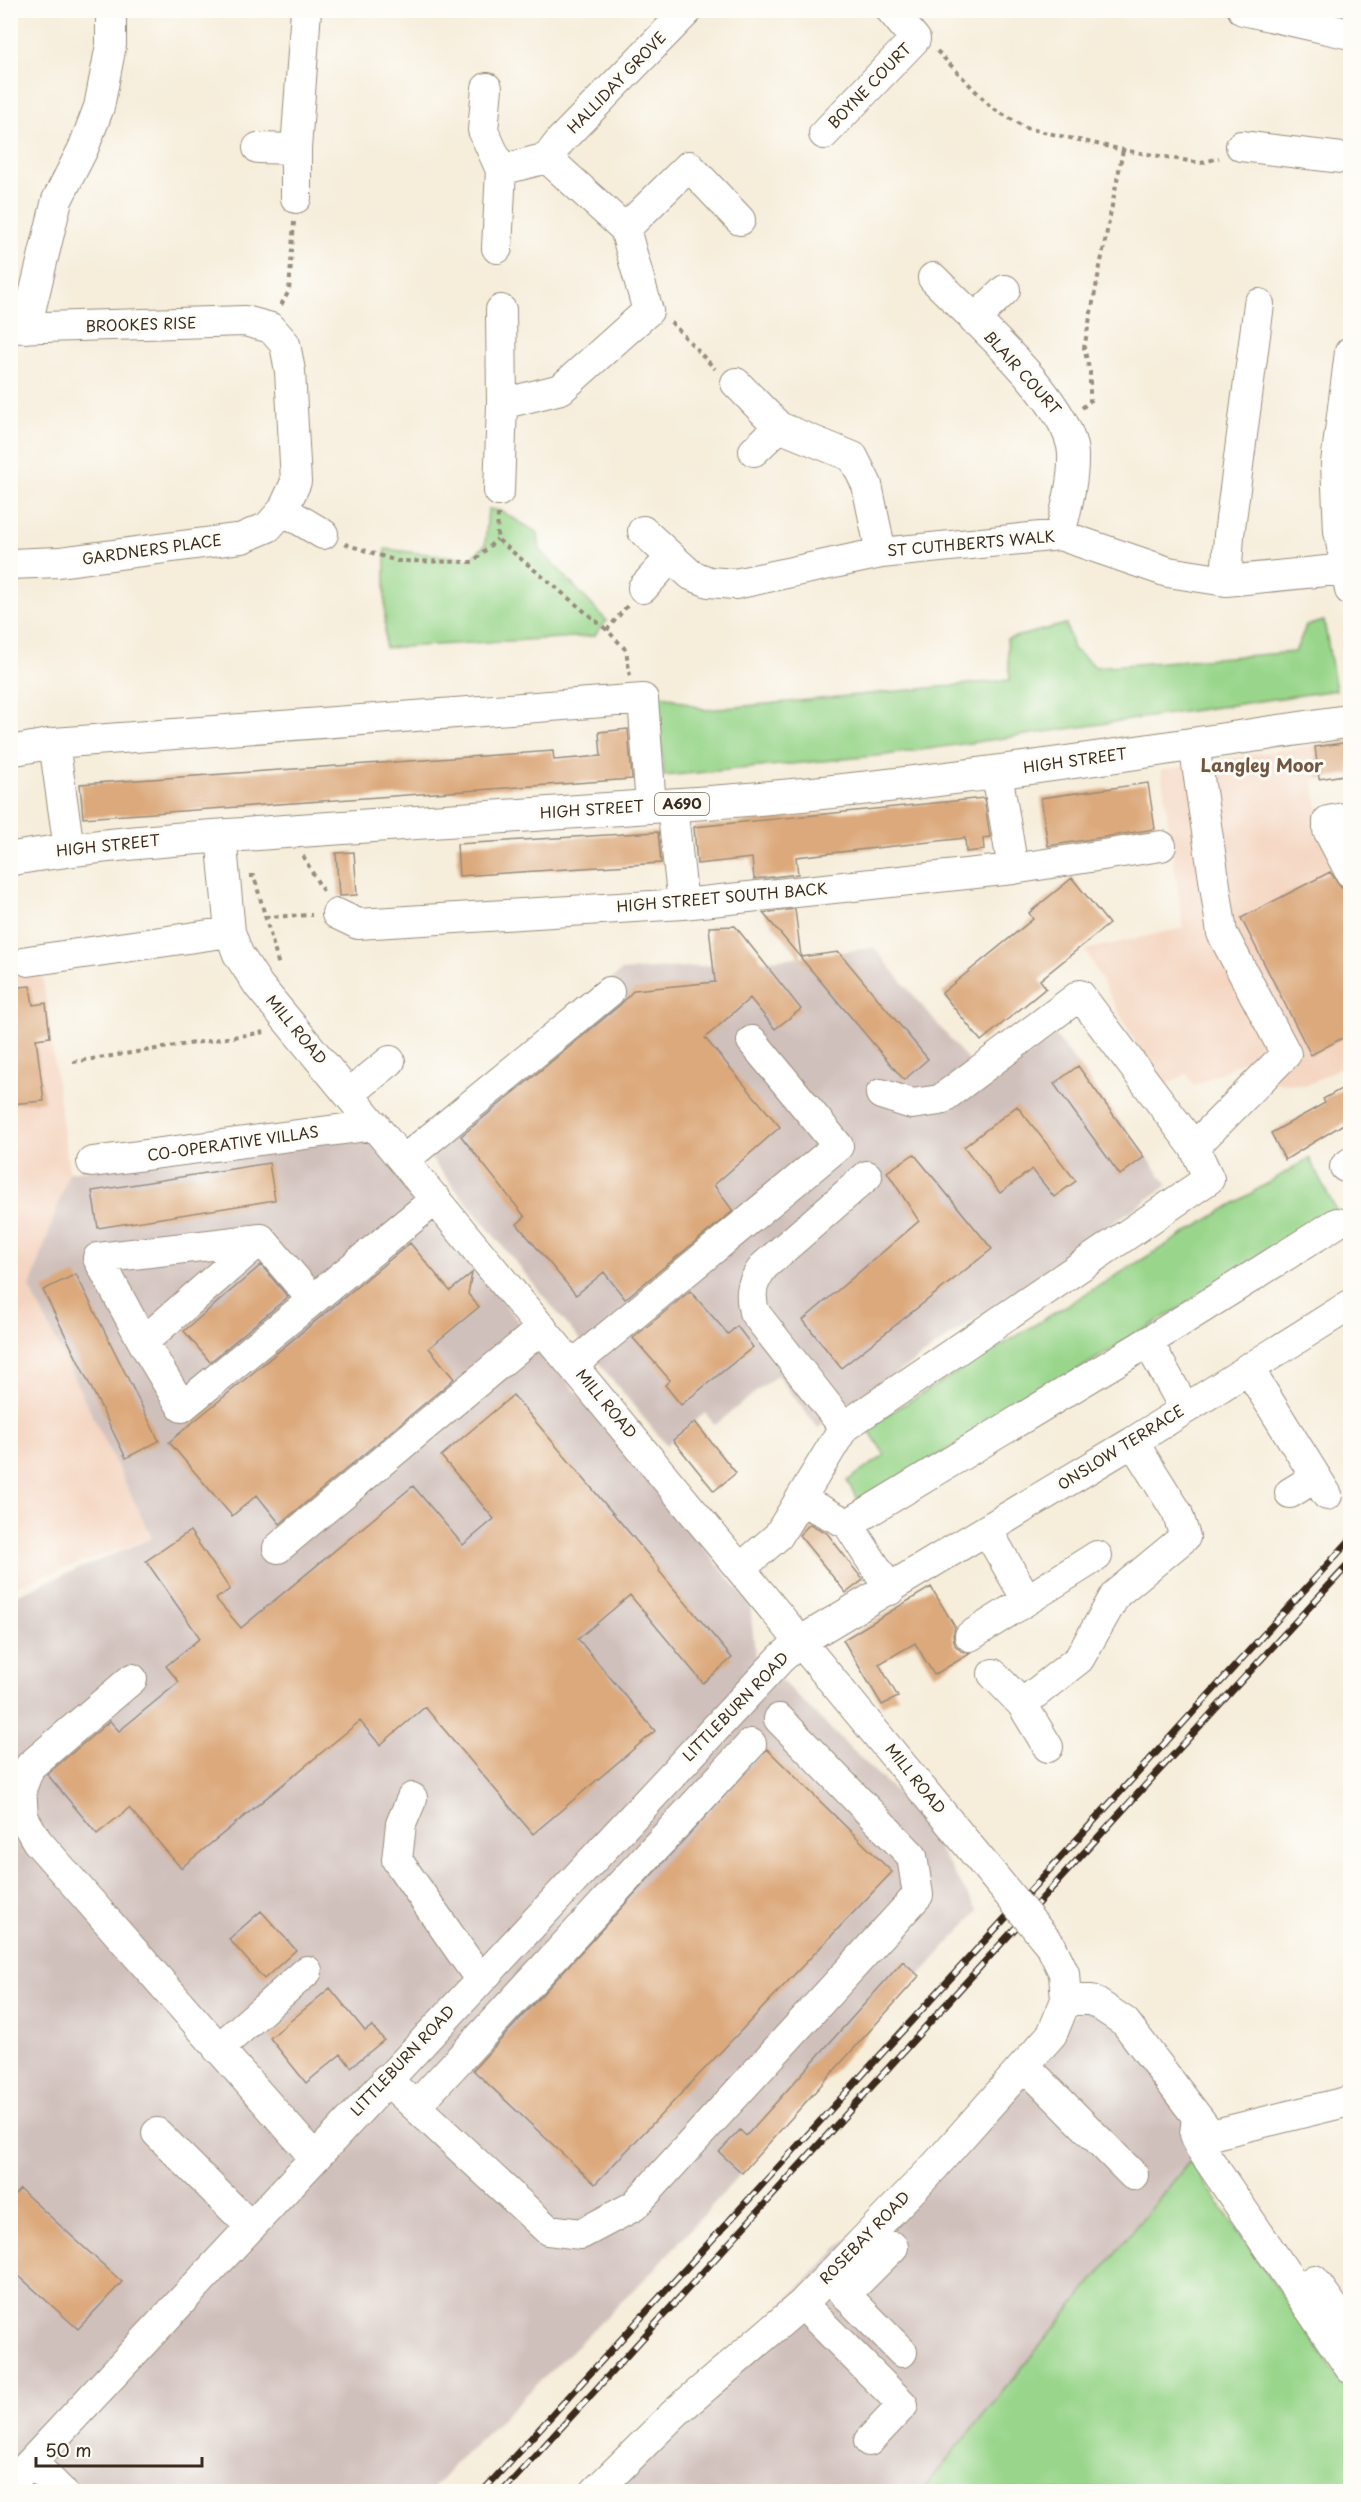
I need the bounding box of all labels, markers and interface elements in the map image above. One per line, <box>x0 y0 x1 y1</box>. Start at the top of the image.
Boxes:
street label: HALLIDAY GROVE <box>561 26 671 138</box>
street label: BOYNE COURT <box>822 36 916 133</box>
street label: BROOKES RISE <box>85 310 197 337</box>
street label: BLAIR COURT <box>979 325 1068 420</box>
street label: ST CUTHBERTS WALK <box>886 524 1056 561</box>
street label: GARDNERS PLACE <box>80 527 223 570</box>
street label: HIGH STREET <box>1022 741 1129 778</box>
district label: Langley Moor <box>1201 751 1324 778</box>
street label: HIGH STREET <box>539 793 645 824</box>
road number: A690 <box>655 793 709 815</box>
street label: HIGH STREET <box>55 828 162 861</box>
street label: HIGH STREET SOUTH BACK <box>615 876 829 917</box>
street label: MILL ROAD <box>261 989 333 1069</box>
street label: CO-OPERATIVE VILLAS <box>146 1119 320 1166</box>
street label: MILL ROAD <box>571 1363 643 1443</box>
street label: ONSLOW TERRACE <box>1052 1398 1188 1495</box>
street label: LITTLEBURN ROAD <box>676 1646 793 1766</box>
street label: MILL ROAD <box>881 1738 952 1818</box>
street label: LITTLEBURN ROAD <box>344 1999 460 2121</box>
street label: ROSEBAY ROAD <box>813 2185 914 2289</box>
scale bar <box>36 2430 202 2468</box>
text: 50 m <box>45 2436 92 2463</box>

